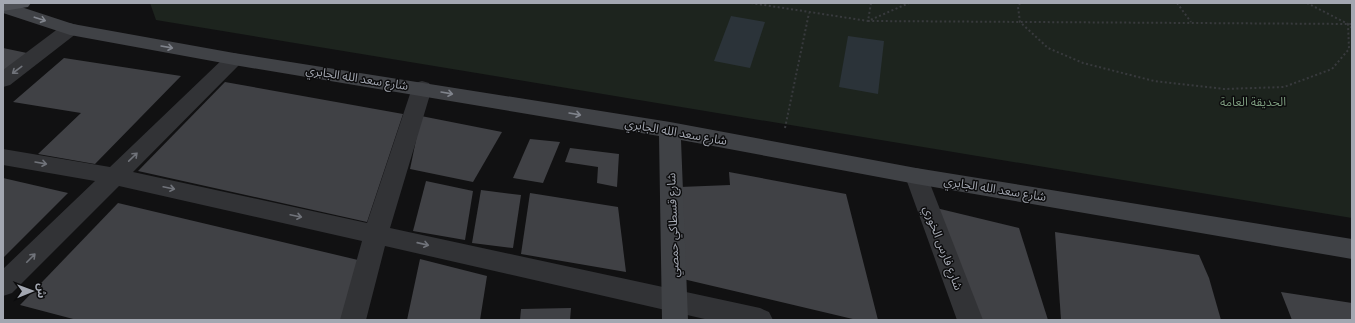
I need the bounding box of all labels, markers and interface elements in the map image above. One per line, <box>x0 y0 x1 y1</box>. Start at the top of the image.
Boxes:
one-way arrow <box>34 16 46 24</box>
one-way arrow <box>160 43 173 51</box>
street label: شارع سعد الله الجابري <box>304 63 409 96</box>
one-way arrow <box>12 65 23 74</box>
one-way arrow <box>440 89 453 97</box>
park label: الحديقة العامة <box>1220 95 1286 109</box>
one-way arrow <box>568 111 581 119</box>
street label: شارع سعد الله الجابري <box>623 116 728 151</box>
one-way arrow <box>128 152 138 162</box>
one-way arrow <box>35 159 48 167</box>
street label: شارع قسطاكي حمصي <box>664 172 685 278</box>
street label: شارع سعد الله الجابري <box>942 174 1047 207</box>
one-way arrow <box>162 184 175 192</box>
street label: شارع فارس الخوري <box>918 204 966 293</box>
one-way arrow <box>289 212 302 220</box>
one-way arrow <box>416 240 429 248</box>
one-way arrow <box>26 253 36 263</box>
north arrow <box>12 271 52 311</box>
text: ش <box>35 283 48 298</box>

